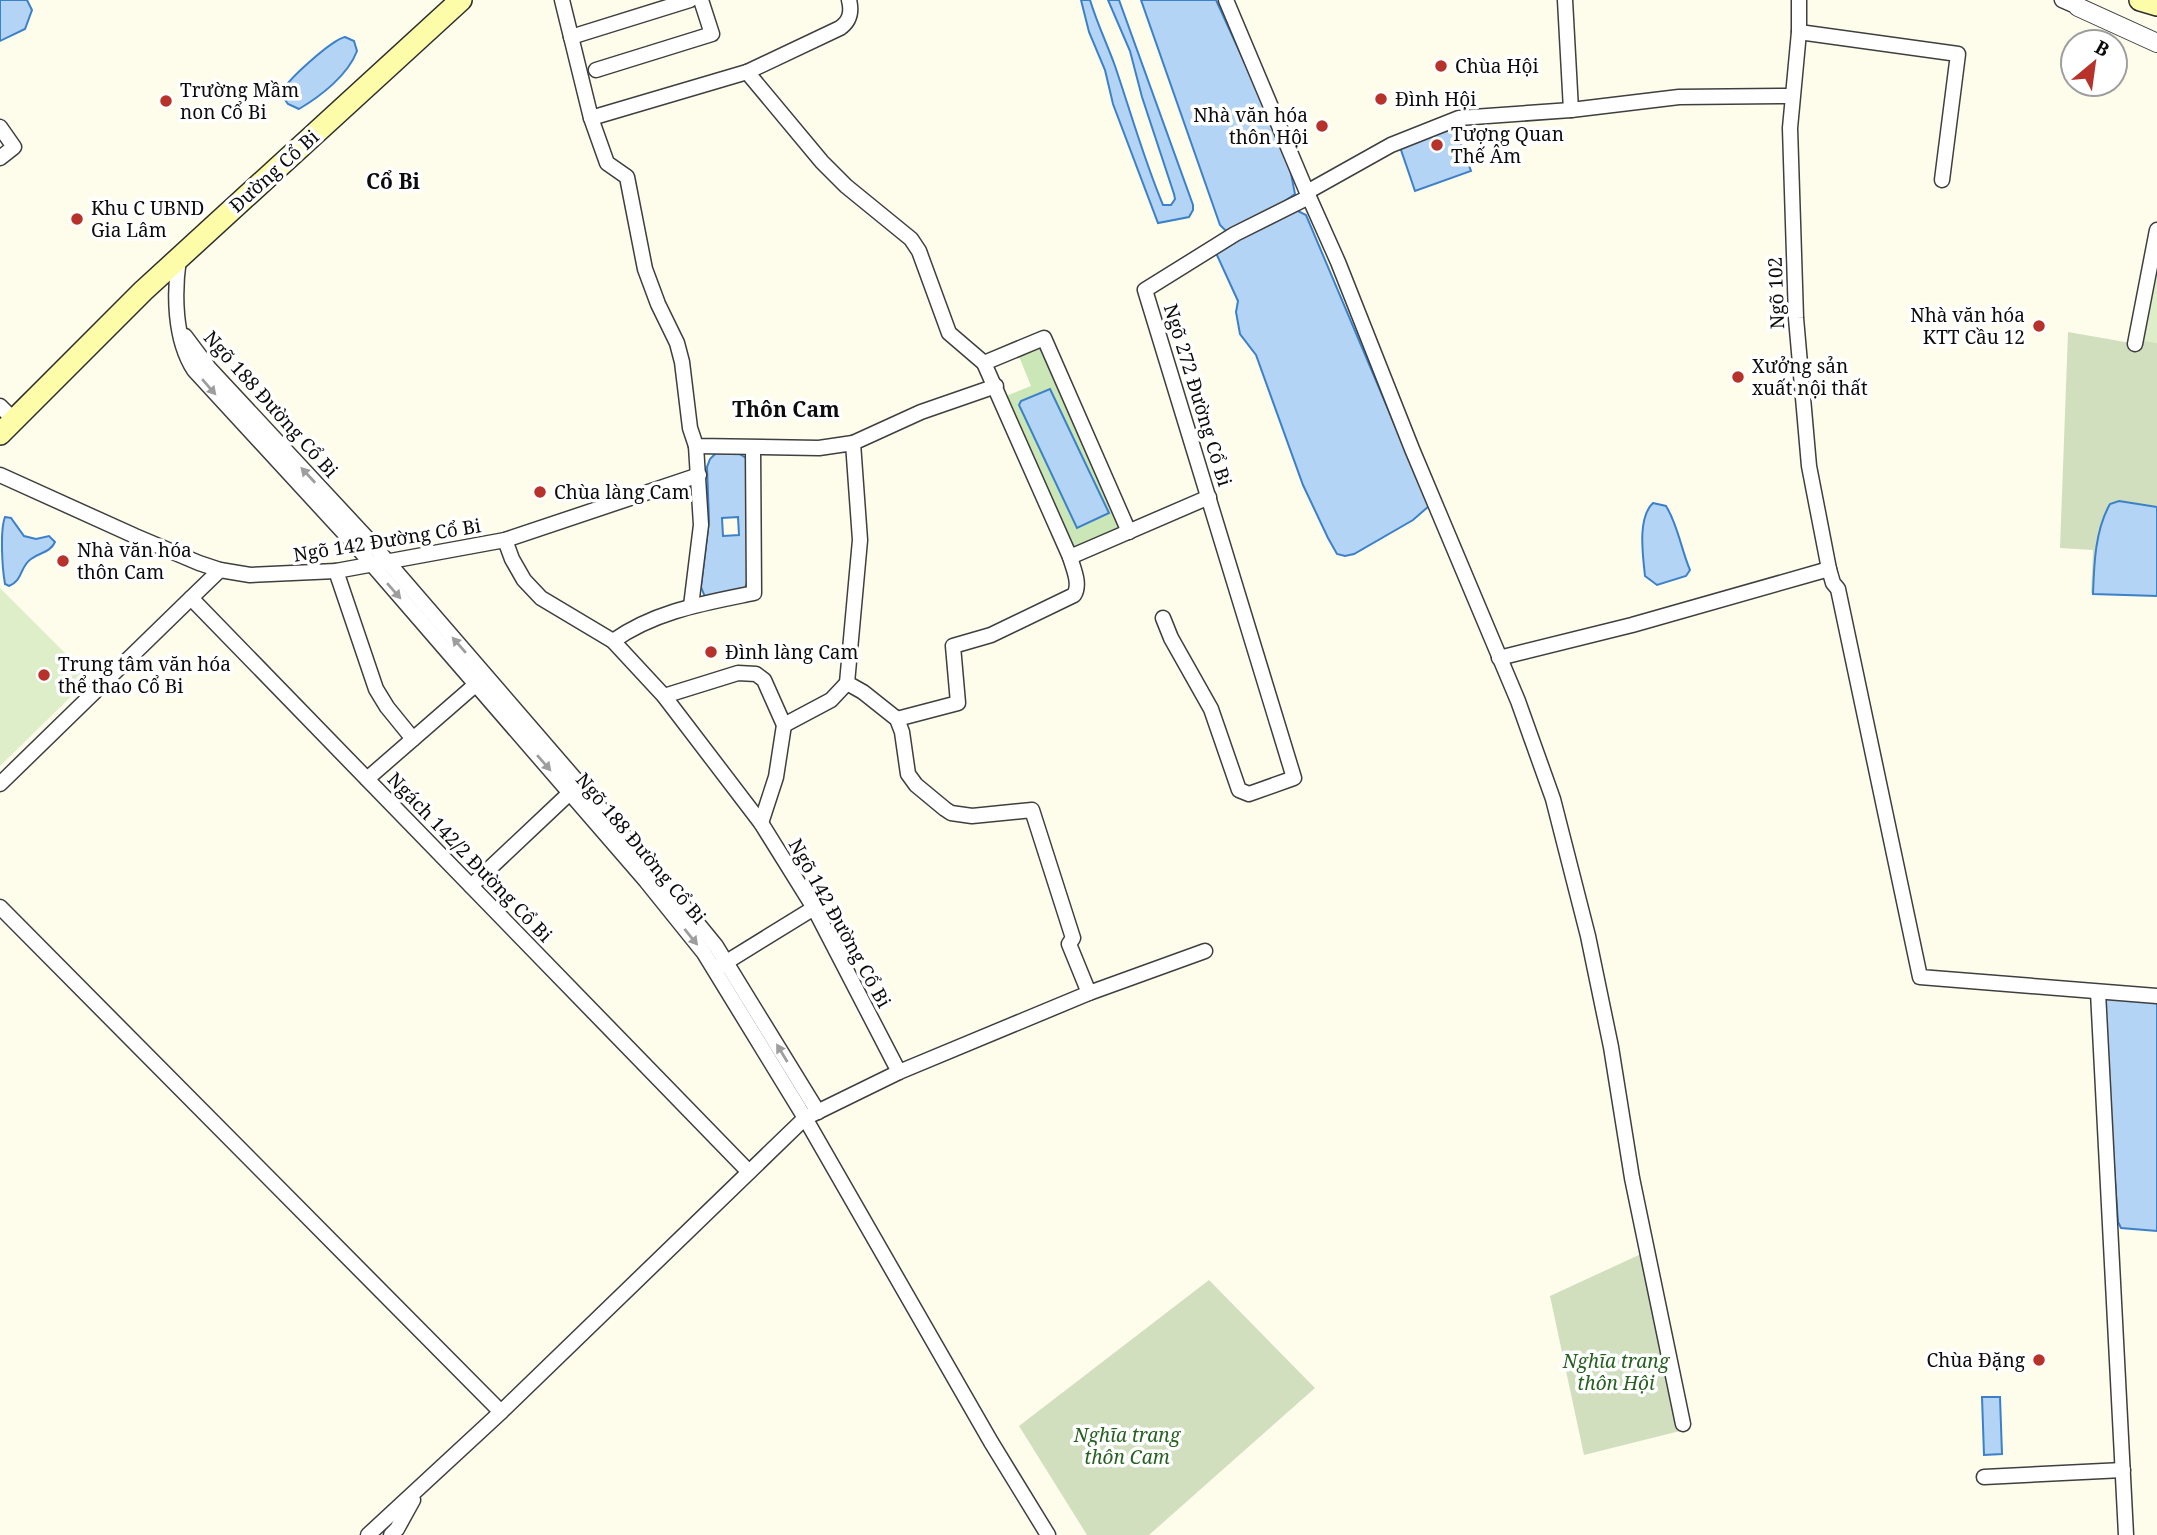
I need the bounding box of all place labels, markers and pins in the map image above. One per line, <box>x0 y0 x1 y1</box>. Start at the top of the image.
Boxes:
place label: Chùa Hội <box>1455 53 1539 79</box>
marker: Chùa Hội <box>1433 58 1449 74</box>
place label: Trường Mầm non Cổ Bi <box>180 77 299 125</box>
place label: Đình Hội <box>1395 86 1476 112</box>
marker: Đình Hội <box>1373 91 1389 107</box>
marker: Trường Mầm non Cổ Bi <box>158 93 174 109</box>
place label: Nhà văn hóa thôn Hội <box>1193 102 1308 150</box>
marker: Nhà văn hóa thôn Hội <box>1314 118 1330 134</box>
place label: Tượng Quan Thế Âm <box>1451 121 1564 169</box>
marker: Tượng Quan Thế Âm <box>1429 137 1445 153</box>
place label: Khu C UBND Gia Lâm <box>91 195 204 243</box>
marker: Khu C UBND Gia Lâm <box>69 211 85 227</box>
place label: Nhà văn hóa KTT Cầu 12 <box>1910 302 2025 350</box>
marker: Nhà văn hóa KTT Cầu 12 <box>2031 318 2047 334</box>
place label: Xưởng sản xuất nội thất <box>1752 353 1868 401</box>
marker: Xưởng sản xuất nội thất <box>1730 369 1746 385</box>
place label: Chùa làng Cam <box>554 479 690 505</box>
marker: Chùa làng Cam <box>532 484 548 500</box>
place label: Nhà văn hóa thôn Cam <box>77 537 192 585</box>
marker: Nhà văn hóa thôn Cam <box>55 553 71 569</box>
place label: Đình làng Cam <box>725 639 859 665</box>
marker: Đình làng Cam <box>703 644 719 660</box>
place label: Trung tâm văn hóa thể thao Cổ Bi <box>58 651 231 699</box>
marker: Trung tâm văn hóa thể thao Cổ Bi <box>36 667 52 683</box>
place label: Chùa Đặng <box>1927 1347 2025 1373</box>
marker: Chùa Đặng <box>2031 1352 2047 1368</box>

